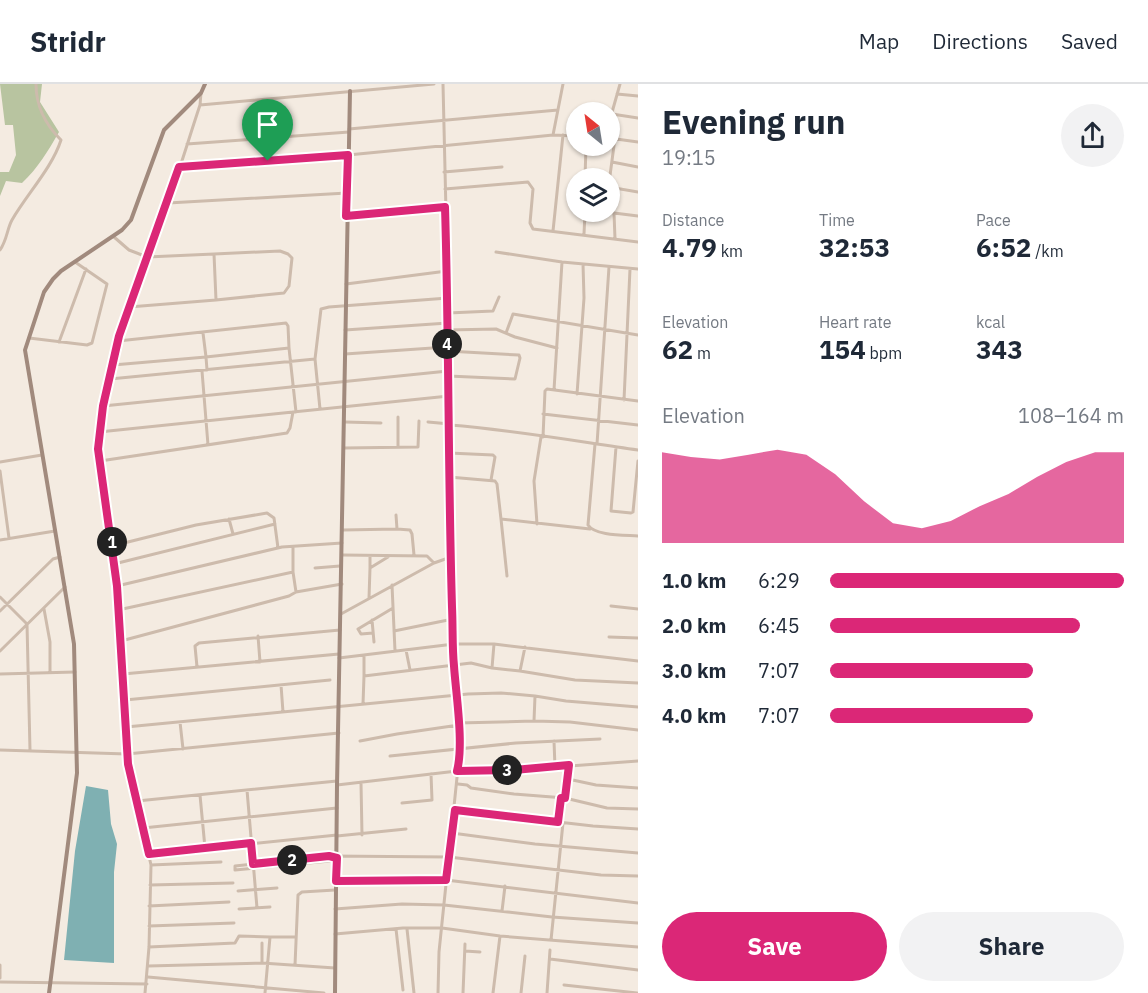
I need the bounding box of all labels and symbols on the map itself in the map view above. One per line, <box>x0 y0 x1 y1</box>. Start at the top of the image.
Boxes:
pin <box>242 99 293 161</box>
north arrow <box>566 102 620 156</box>
pin: 4 <box>432 329 462 359</box>
pin: 1 <box>97 527 127 557</box>
pin: 3 <box>492 755 522 785</box>
pin: 2 <box>277 845 307 875</box>

